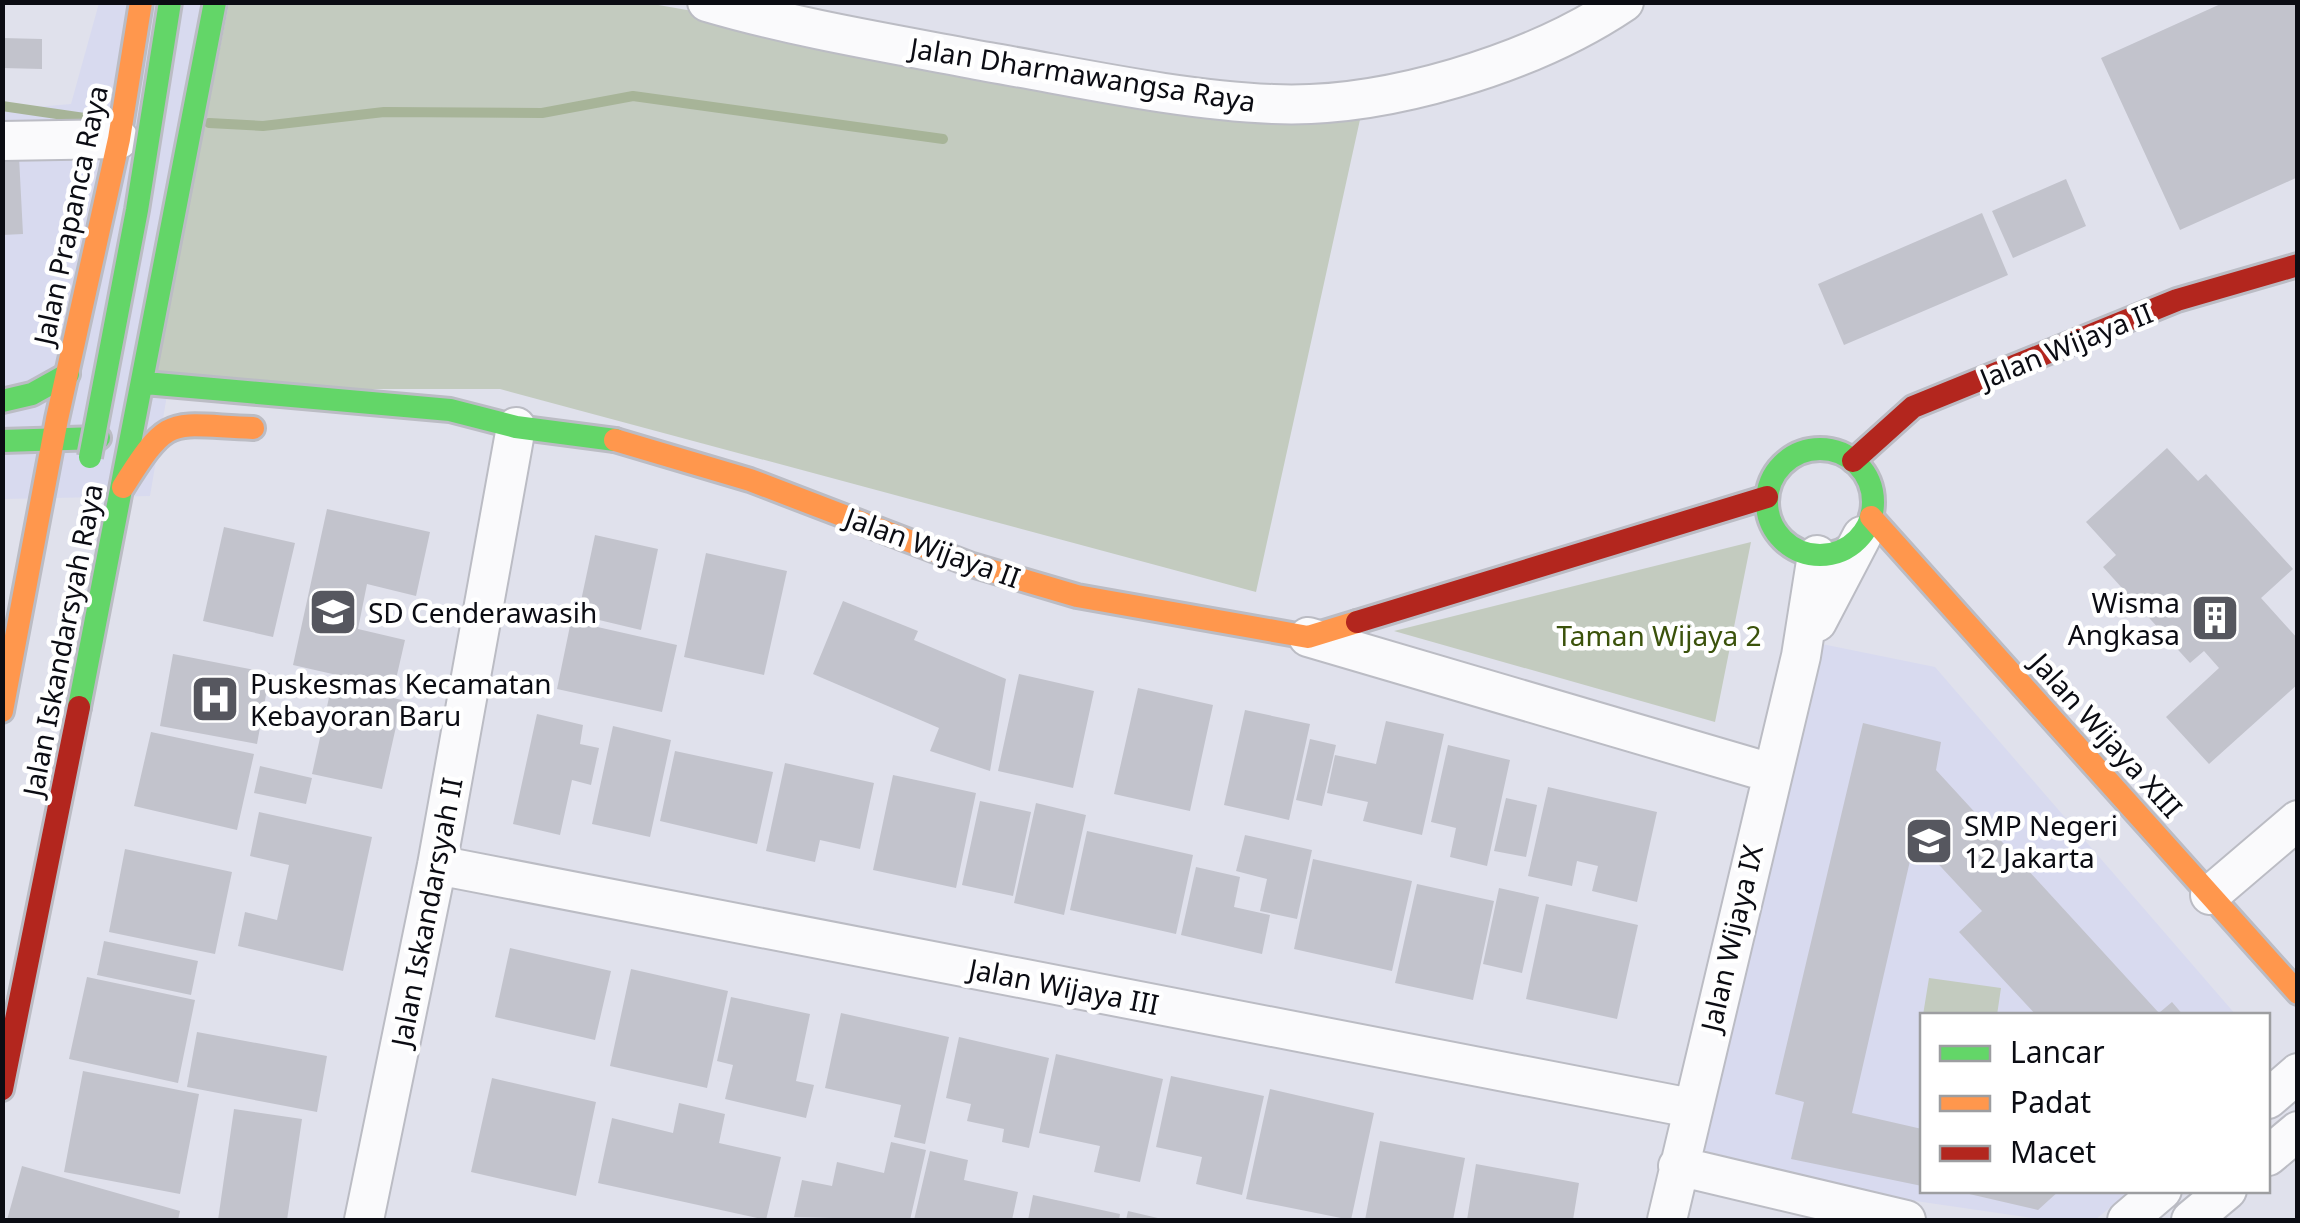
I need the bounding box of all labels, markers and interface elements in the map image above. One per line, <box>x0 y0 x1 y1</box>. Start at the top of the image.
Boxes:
street label: Jalan Dharmawangsa Raya <box>904 27 1259 120</box>
street label: Jalan Prapanca Raya <box>23 82 116 351</box>
street label: Jalan Wijaya II <box>1971 293 2158 398</box>
street label: Jalan Iskandarsyah Raya <box>13 481 111 802</box>
street label: Jalan Wijaya II <box>838 497 1026 596</box>
place label: Wisma Angkasa <box>2068 583 2180 653</box>
school or university icon: SD Cenderawasih <box>307 586 359 638</box>
building icon: Wisma Angkasa <box>2189 592 2241 644</box>
place label: SD Cenderawasih <box>368 593 597 631</box>
park label: Taman Wijaya 2 <box>1557 616 1762 654</box>
street label: Jalan Wijaya XIII <box>2021 642 2191 825</box>
place label: Puskesmas Kecamatan Kebayoran Baru <box>250 664 552 734</box>
hospital icon: Puskesmas Kecamatan Kebayoran Baru <box>189 673 241 725</box>
street label: Jalan Iskandarsyah II <box>381 774 471 1053</box>
place label: SMP Negeri 12 Jakarta <box>1964 806 2118 876</box>
school or university icon: SMP Negeri 12 Jakarta <box>1903 815 1955 867</box>
street label: Jalan Wijaya IX <box>1690 840 1771 1038</box>
street label: Jalan Wijaya III <box>963 948 1162 1023</box>
legend <box>1920 1013 2270 1193</box>
text: Lancar <box>2010 1031 2105 1072</box>
text: Padat <box>2010 1081 2091 1122</box>
text: Macet <box>2010 1131 2096 1172</box>

